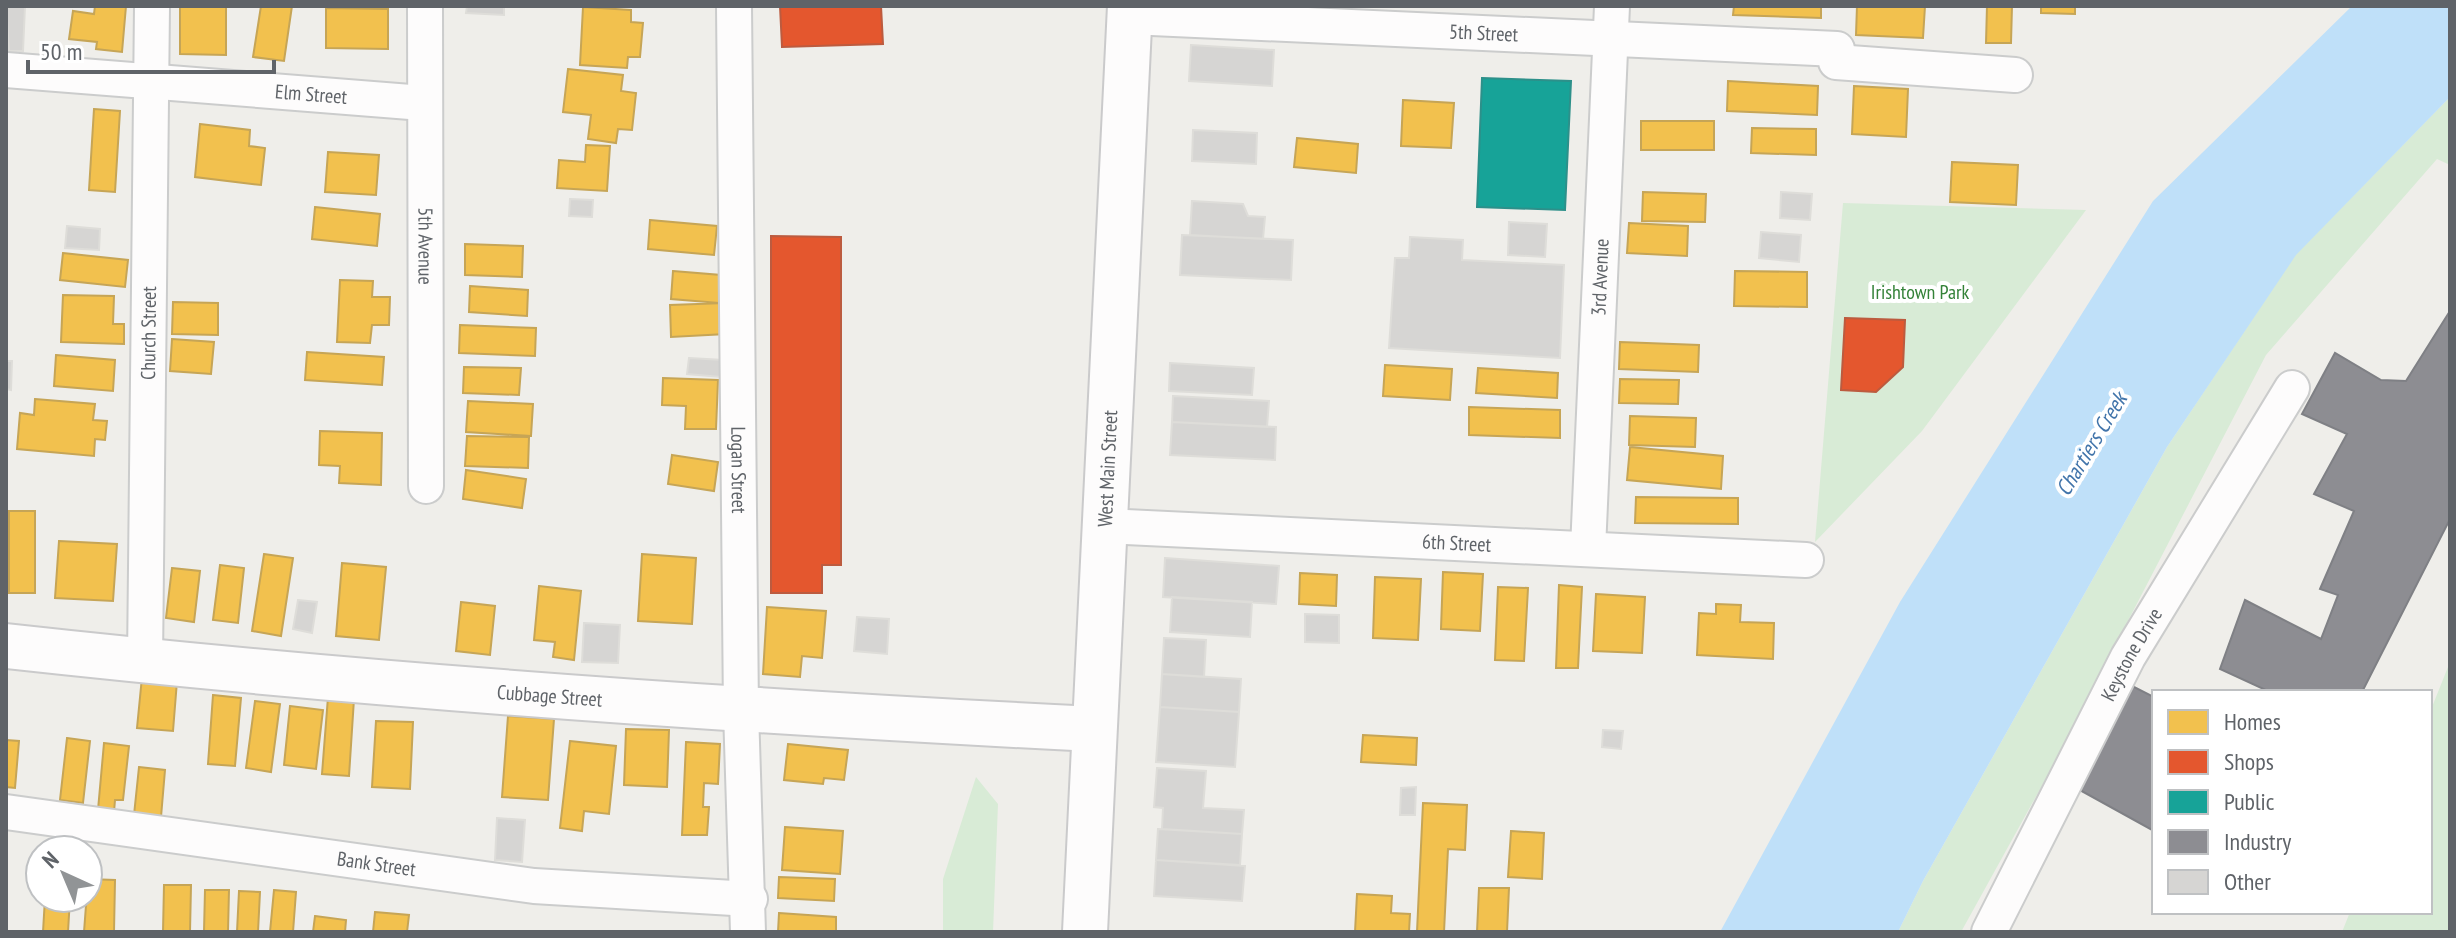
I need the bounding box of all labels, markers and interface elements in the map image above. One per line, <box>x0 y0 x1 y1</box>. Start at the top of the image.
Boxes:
street label: 5th Street <box>1449 18 1519 48</box>
scale bar <box>28 24 274 74</box>
text: 50 m <box>40 36 82 67</box>
street label: Elm Street <box>274 78 348 110</box>
street label: 5th Avenue <box>412 207 439 285</box>
street label: 3rd Avenue <box>1585 238 1615 317</box>
park label: Irishtown Park <box>1871 279 1969 305</box>
street label: Church Street <box>135 285 162 380</box>
water label: Chartiers Creek <box>2049 385 2134 501</box>
street label: West Main Street <box>1092 409 1123 528</box>
street label: Logan Street <box>725 426 752 514</box>
street label: 6th Street <box>1422 528 1492 558</box>
street label: Keystone Drive <box>2095 603 2168 705</box>
street label: Cubbage Street <box>496 679 604 713</box>
legend <box>2152 690 2432 914</box>
text: Homes <box>2224 706 2281 737</box>
text: Shops <box>2224 746 2274 777</box>
text: Public <box>2224 786 2275 817</box>
text: Industry <box>2224 826 2291 857</box>
north arrow <box>24 834 104 914</box>
text: N <box>36 845 64 874</box>
street label: Bank Street <box>335 846 418 882</box>
text: Other <box>2224 866 2271 897</box>

